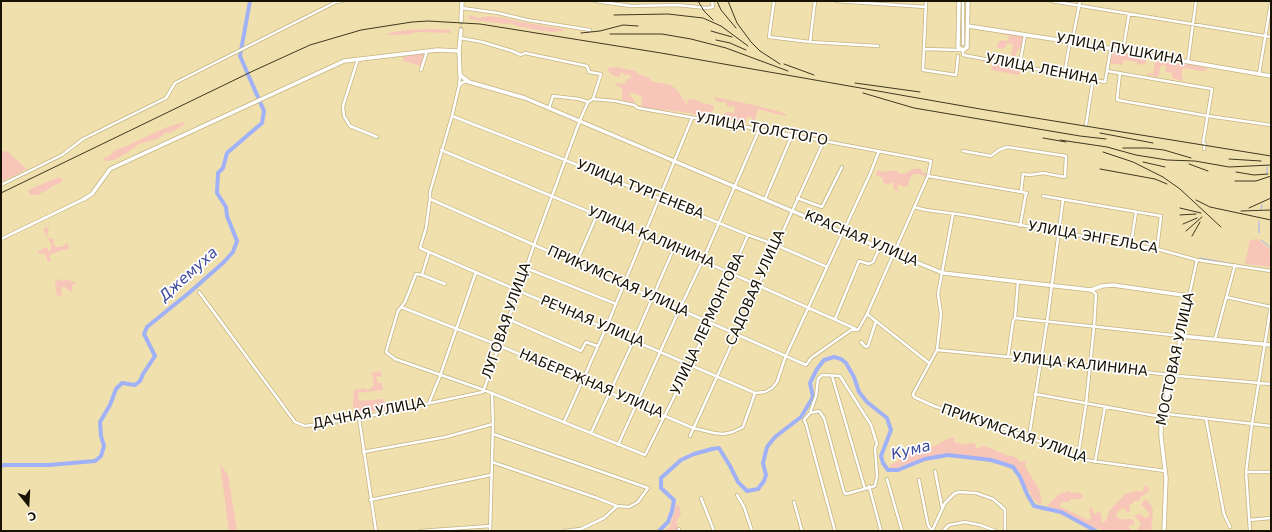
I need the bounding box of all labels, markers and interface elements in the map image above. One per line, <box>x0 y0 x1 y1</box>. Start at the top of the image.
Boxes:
street label: УЛИЦА ПУШКИНА <box>1055 31 1185 69</box>
street label: УЛИЦА ЛЕНИНА <box>984 51 1100 89</box>
street label: УЛИЦА ТОЛСТОГО <box>695 110 829 150</box>
street label: УЛИЦА ТУРГЕНЕВА <box>574 157 706 223</box>
street label: УЛИЦА КАЛИНИНА <box>585 204 717 272</box>
street label: КРАСНАЯ УЛИЦА <box>802 207 920 271</box>
street label: УЛИЦА ЭНГЕЛЬСА <box>1027 218 1159 258</box>
street label: САДОВАЯ УЛИЦА <box>723 228 789 348</box>
street label: ПРИКУМСКАЯ УЛИЦА <box>544 243 692 321</box>
water label: Джемуха <box>156 244 222 306</box>
street label: УЛИЦА ЛЕРМОНТОВА <box>668 250 748 398</box>
street label: ЛУГОВАЯ УЛИЦА <box>479 261 535 381</box>
street label: МОСТОВАЯ УЛИЦА <box>1154 291 1198 427</box>
street label: РЕЧНАЯ УЛИЦА <box>538 293 646 351</box>
street label: НАБЕРЕЖНАЯ УЛИЦА <box>516 346 666 422</box>
street label: УЛИЦА КАЛИНИНА <box>1011 350 1149 380</box>
street label: ДАЧНАЯ УЛИЦА <box>311 395 427 433</box>
street label: ПРИКУМСКАЯ УЛИЦА <box>939 401 1089 467</box>
water label: Кума <box>889 437 933 465</box>
north arrow <box>8 484 48 524</box>
text: С <box>26 508 38 523</box>

